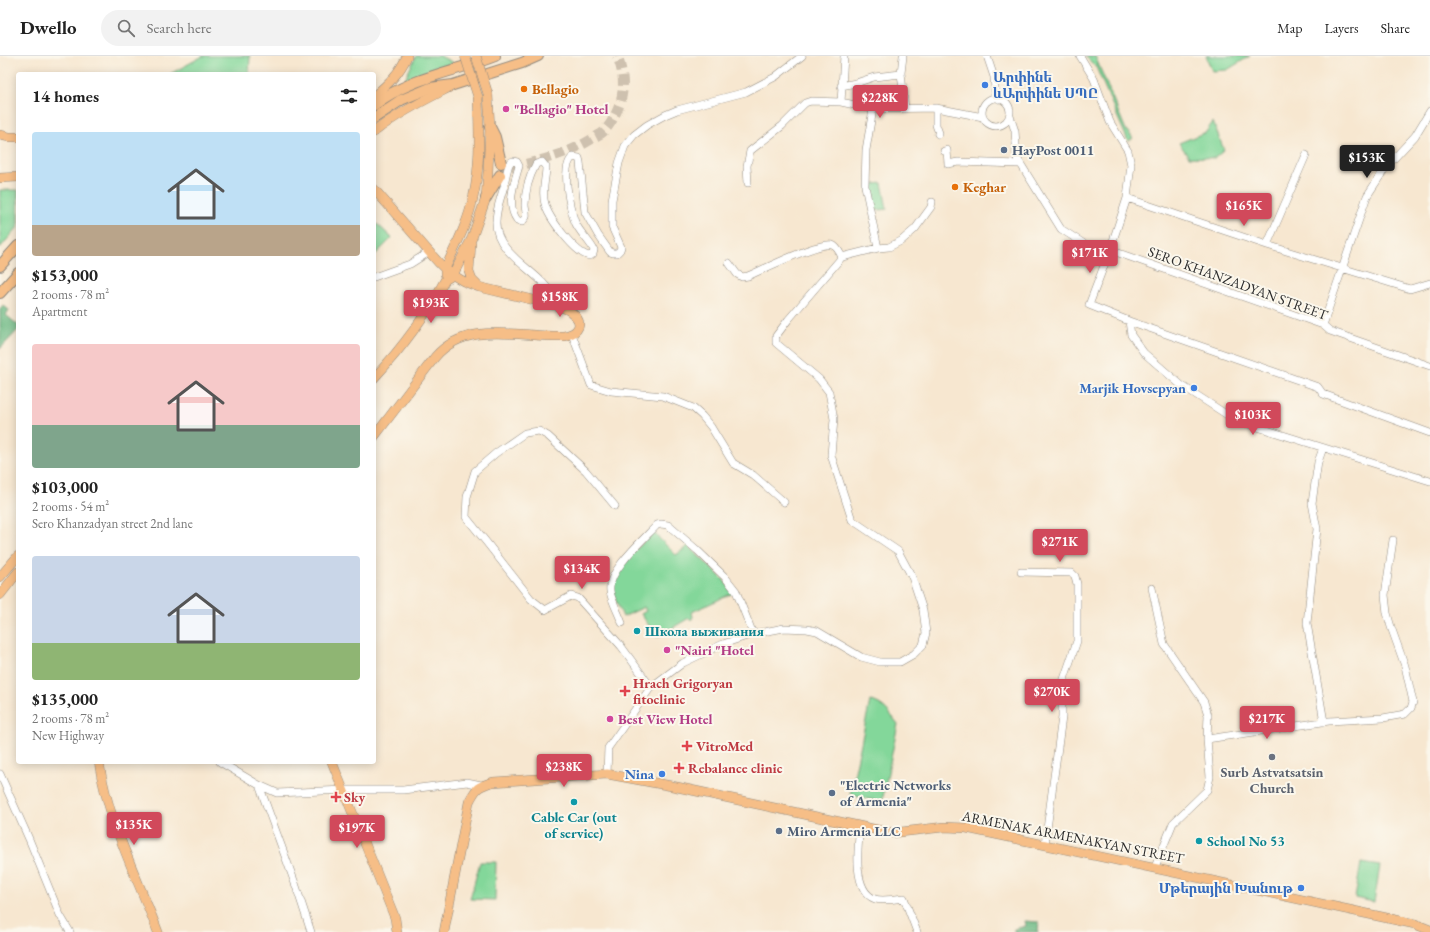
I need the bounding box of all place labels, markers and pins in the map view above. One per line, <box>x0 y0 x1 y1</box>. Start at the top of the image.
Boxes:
place label: Արփինե ևԱրփինե ՍՊԸ <box>993 68 1098 102</box>
place label: Bellagio <box>532 80 579 98</box>
marker: Արփինե ևԱրփինե ՍՊԸ <box>980 80 990 90</box>
marker: Bellagio <box>519 84 529 94</box>
pin: $228K <box>852 85 908 119</box>
place label: "Bellagio" Hotel <box>514 100 609 118</box>
marker: "Bellagio" Hotel <box>501 104 511 114</box>
place label: HayPost 0011 <box>1012 141 1094 159</box>
marker: HayPost 0011 <box>999 145 1009 155</box>
pin: $153K <box>1339 145 1395 179</box>
place label: Keghar <box>963 178 1006 196</box>
marker: Keghar <box>950 182 960 192</box>
pin: $165K <box>1216 193 1272 227</box>
pin: $171K <box>1062 240 1118 274</box>
pin: $158K <box>532 284 588 318</box>
pin: $193K <box>403 290 459 324</box>
place label: Marjik Hovsepyan <box>1079 379 1186 397</box>
marker: Marjik Hovsepyan <box>1189 383 1199 393</box>
pin: $103K <box>1225 402 1281 436</box>
pin: $271K <box>1032 529 1088 563</box>
pin: $134K <box>554 556 610 590</box>
place label: Школа выживания <box>645 622 765 640</box>
marker: Школа выживания <box>632 626 642 636</box>
place label: "Nairi "Hotel <box>675 641 754 659</box>
marker: "Nairi "Hotel <box>662 645 672 655</box>
place label: Hrach Grigoryan fitoclinic <box>633 674 733 708</box>
pin: $270K <box>1024 679 1080 713</box>
marker: Hrach Grigoryan fitoclinic <box>620 686 630 696</box>
pin: $217K <box>1239 706 1295 740</box>
place label: Best View Hotel <box>618 710 713 728</box>
marker: Best View Hotel <box>605 714 615 724</box>
place label: VitroMed <box>696 737 754 755</box>
marker: VitroMed <box>681 740 693 752</box>
marker: Surb Astvatsatsin Church <box>1267 752 1277 762</box>
pin: $238K <box>536 754 592 788</box>
place label: Rebalance clinic <box>688 759 783 777</box>
marker: Rebalance clinic <box>673 762 685 774</box>
place label: Surb Astvatsatsin Church <box>1220 763 1324 797</box>
place label: Nina <box>625 765 655 783</box>
marker: Nina <box>657 769 667 779</box>
place label: "Electric Networks of Armenia" <box>840 776 951 810</box>
place label: Sky <box>344 788 366 806</box>
marker: "Electric Networks of Armenia" <box>827 788 837 798</box>
marker: Sky <box>331 792 341 802</box>
marker: Cable Car (out of service) <box>569 797 579 807</box>
place label: Cable Car (out of service) <box>531 808 617 842</box>
pin: $135K <box>106 812 162 846</box>
pin: $197K <box>329 815 385 849</box>
place label: Miro Armenia LLC <box>787 822 901 840</box>
marker: Miro Armenia LLC <box>774 826 784 836</box>
place label: School No 53 <box>1207 832 1285 850</box>
marker: School No 53 <box>1194 836 1204 846</box>
place label: Մթերային Խանութ <box>1159 879 1293 897</box>
marker: Մթերային Խանութ <box>1296 883 1306 893</box>

